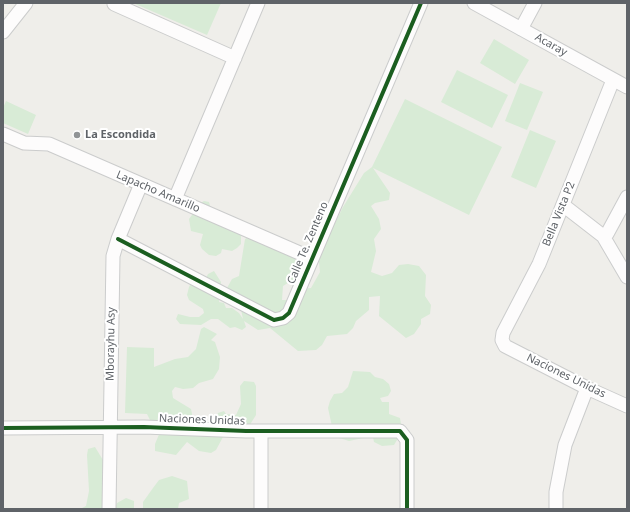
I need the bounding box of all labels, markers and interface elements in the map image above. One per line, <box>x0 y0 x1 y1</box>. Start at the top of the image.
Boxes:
street label: Acaray <box>533 31 569 59</box>
place label: La Escondida <box>85 128 156 142</box>
marker: La Escondida <box>72 130 82 140</box>
street label: Lapacho Amarillo <box>114 168 202 216</box>
street label: Bella Vista P2 <box>540 180 578 248</box>
street label: Calle Te. Zenteno <box>285 200 331 286</box>
street label: Mborayhu Asy <box>104 307 118 381</box>
street label: Naciones Unidas <box>524 351 608 401</box>
street label: Naciones Unidas <box>159 412 245 428</box>

